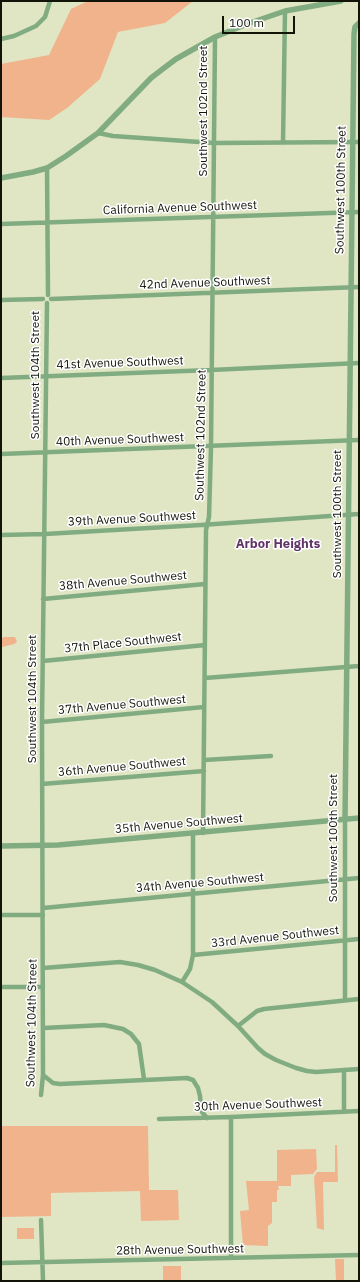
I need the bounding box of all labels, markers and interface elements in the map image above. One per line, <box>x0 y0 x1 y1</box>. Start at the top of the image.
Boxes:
scale bar <box>224 8 297 34</box>
text: 100 m <box>229 15 264 30</box>
street label: Southwest 102nd Street <box>197 45 211 177</box>
street label: Southwest 100th Street <box>333 126 349 254</box>
street label: California Avenue Southwest <box>103 198 257 218</box>
street label: 42nd Avenue Southwest <box>139 274 271 292</box>
street label: Southwest 104th Street <box>29 311 43 439</box>
street label: 41st Avenue Southwest <box>56 354 184 372</box>
street label: Southwest 102nd Street <box>193 369 209 501</box>
street label: 40th Avenue Southwest <box>56 431 184 449</box>
street label: Southwest 100th Street <box>331 450 345 578</box>
street label: 39th Avenue Southwest <box>68 508 196 530</box>
district label: Arbor Heights <box>236 536 320 552</box>
street label: 38th Avenue Southwest <box>58 568 188 594</box>
street label: 37th Place Southwest <box>64 630 182 656</box>
street label: Southwest 104th Street <box>26 635 40 763</box>
street label: 37th Avenue Southwest <box>57 692 187 718</box>
street label: 36th Avenue Southwest <box>57 754 187 780</box>
street label: Southwest 100th Street <box>327 774 341 902</box>
street label: 35th Avenue Southwest <box>114 811 244 837</box>
street label: 34th Avenue Southwest <box>135 870 265 896</box>
street label: 33rd Avenue Southwest <box>210 923 340 951</box>
street label: Southwest 104th Street <box>24 959 40 1087</box>
street label: 30th Avenue Southwest <box>194 1096 322 1114</box>
street label: 28th Avenue Southwest <box>116 1242 244 1258</box>

